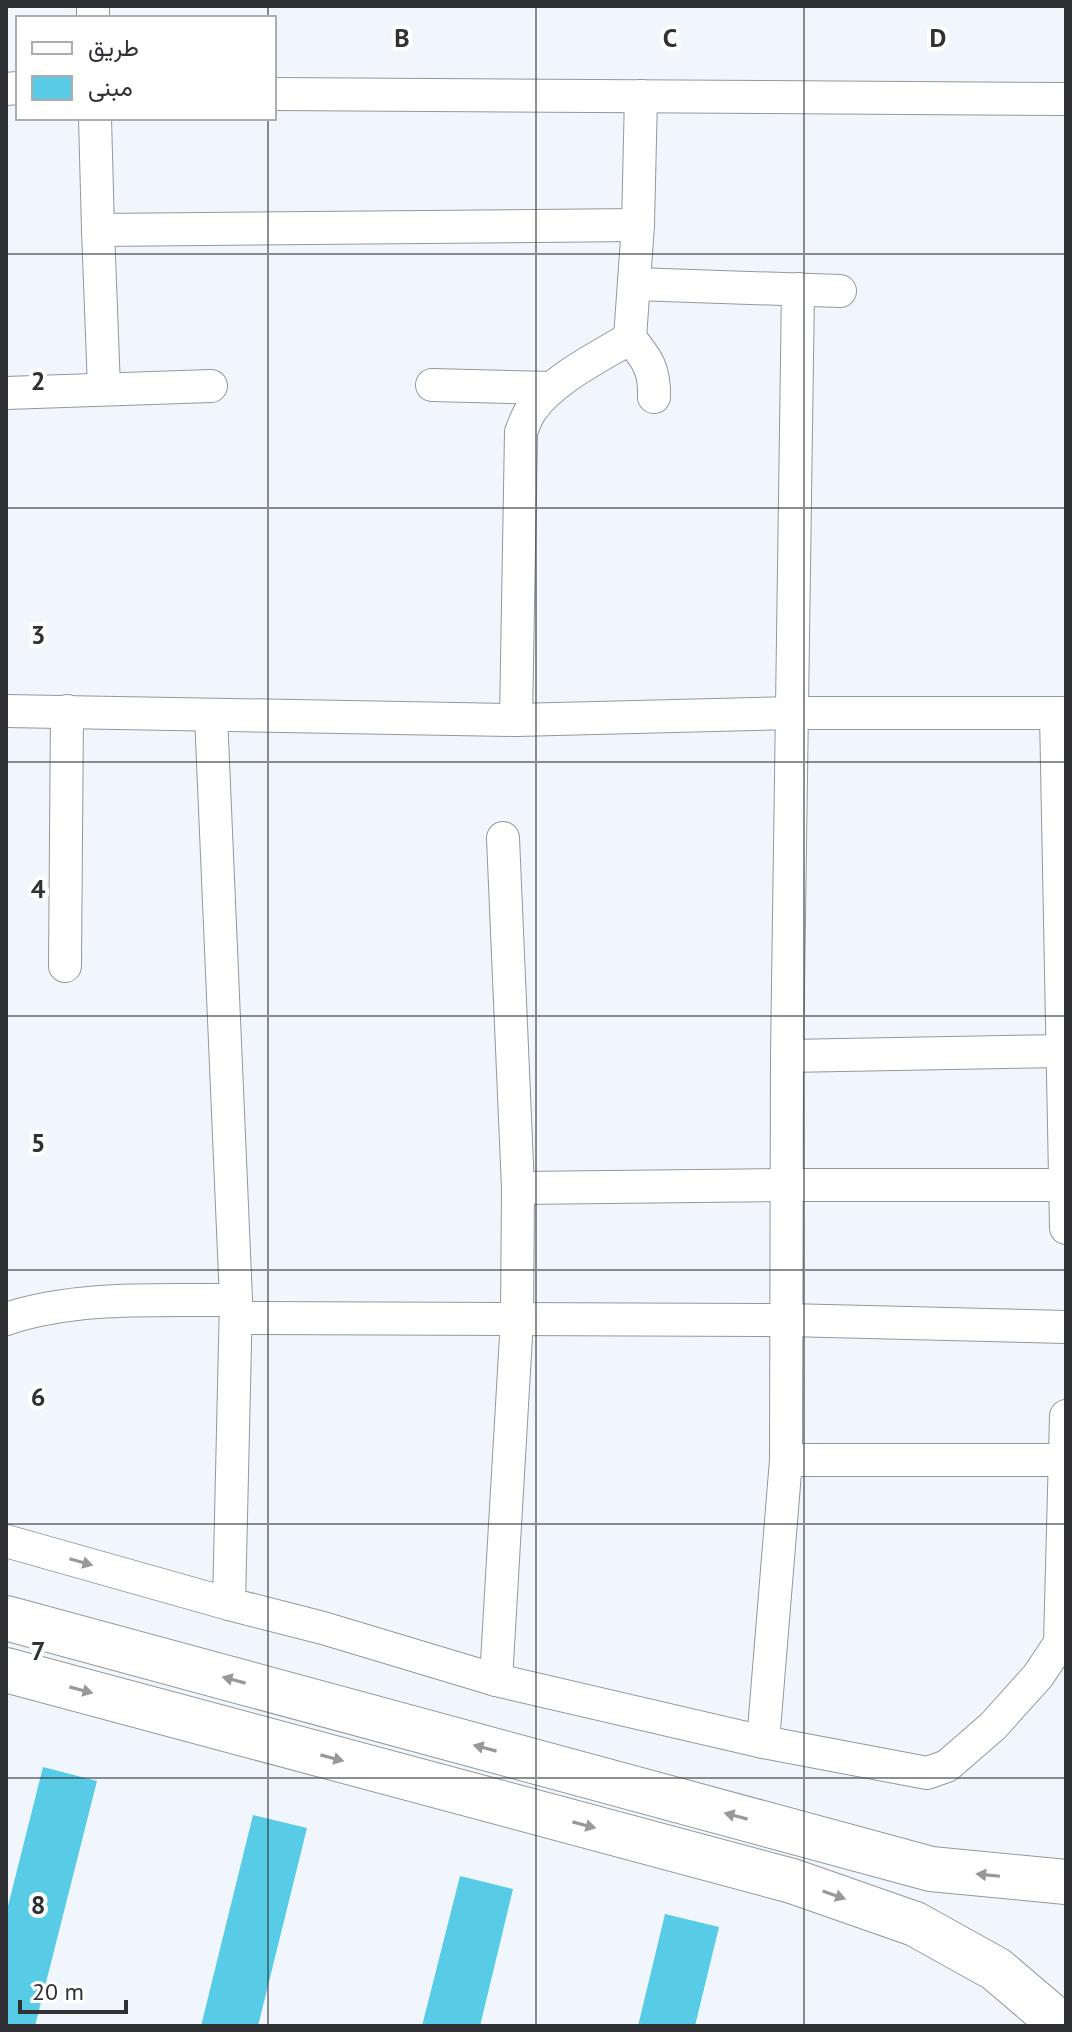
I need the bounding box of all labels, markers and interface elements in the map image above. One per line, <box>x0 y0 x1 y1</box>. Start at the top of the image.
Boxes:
legend <box>16 16 276 120</box>
text: B <box>394 21 410 54</box>
text: C <box>663 21 677 54</box>
text: D <box>930 21 946 54</box>
text: طريق <box>88 32 139 63</box>
text: مبنى <box>88 72 133 103</box>
text: 2 <box>31 364 45 397</box>
text: 3 <box>31 618 45 651</box>
text: 4 <box>31 872 46 905</box>
text: 5 <box>31 1126 45 1159</box>
text: 6 <box>31 1380 45 1413</box>
one-way arrow <box>69 1556 93 1569</box>
text: 7 <box>31 1634 45 1667</box>
one-way arrow <box>221 1673 245 1686</box>
one-way arrow <box>69 1685 94 1697</box>
one-way arrow <box>472 1741 496 1754</box>
one-way arrow <box>320 1752 345 1764</box>
one-way arrow <box>723 1810 748 1822</box>
one-way arrow <box>572 1819 596 1832</box>
one-way arrow <box>975 1869 1000 1882</box>
text: 8 <box>31 1888 45 1921</box>
one-way arrow <box>822 1890 846 1902</box>
scale bar <box>20 1964 126 2014</box>
text: 20 m <box>32 1976 84 2007</box>

